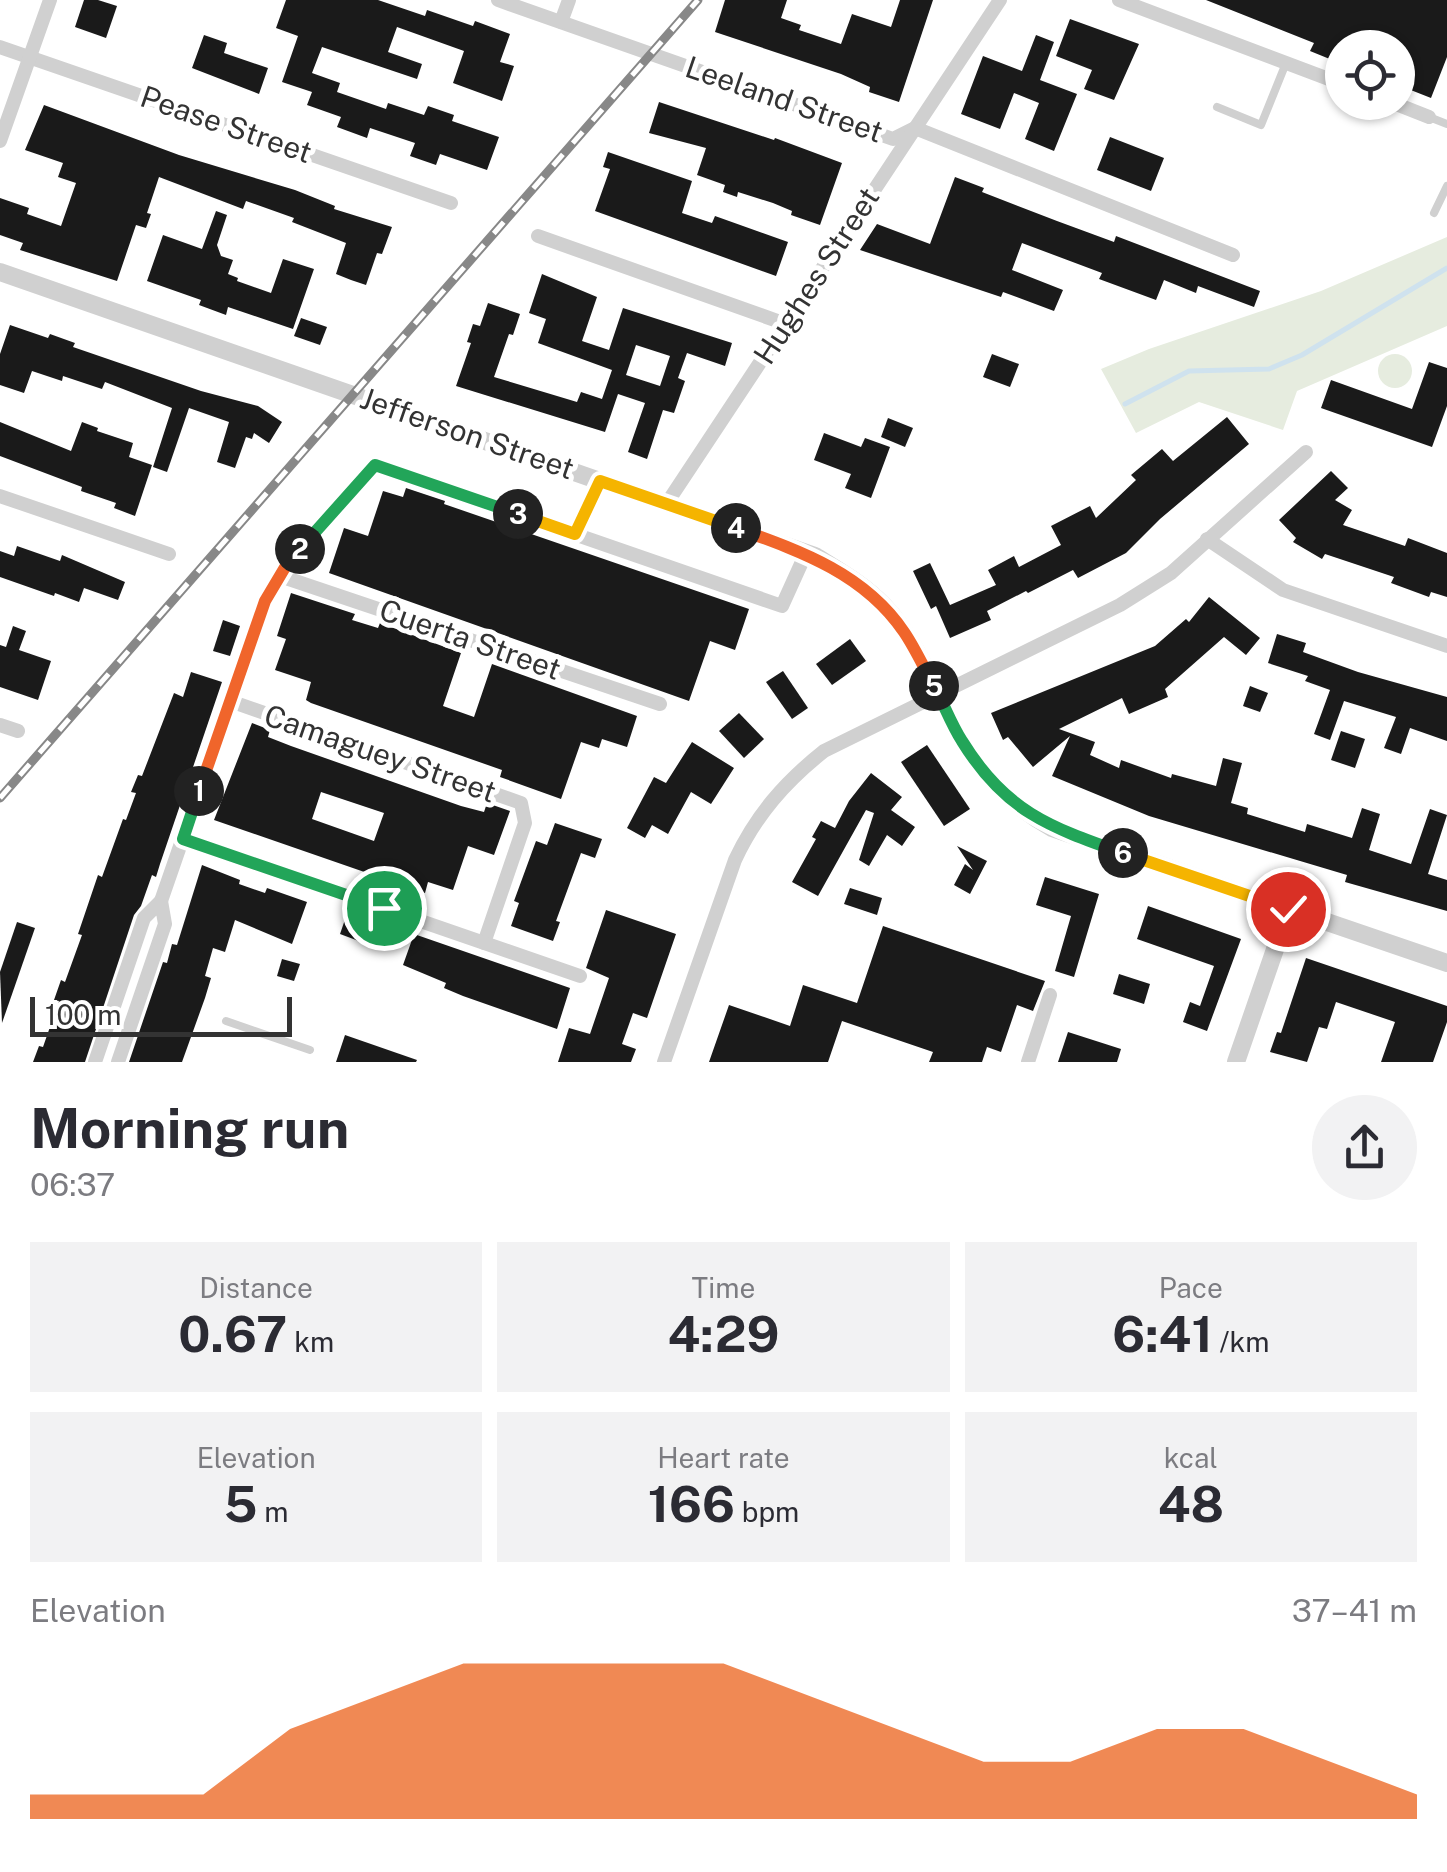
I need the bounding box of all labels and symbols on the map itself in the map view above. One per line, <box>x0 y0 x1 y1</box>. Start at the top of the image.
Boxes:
street label: Leeland Street <box>681 48 888 150</box>
street label: Pease Street <box>136 78 317 170</box>
street label: Hughes Street <box>746 180 887 370</box>
street label: Jefferson Street <box>356 380 579 487</box>
pin: 3 <box>493 489 543 539</box>
pin: 4 <box>711 503 761 553</box>
pin: 2 <box>275 524 325 574</box>
street label: Cuerta Street <box>375 591 566 687</box>
pin: 5 <box>909 661 959 711</box>
street label: Camaguey Street <box>260 697 501 810</box>
pin: 1 <box>174 766 224 816</box>
pin: 6 <box>1098 828 1148 878</box>
pin <box>342 866 427 951</box>
pin <box>1246 867 1331 952</box>
scale bar <box>30 992 292 1036</box>

